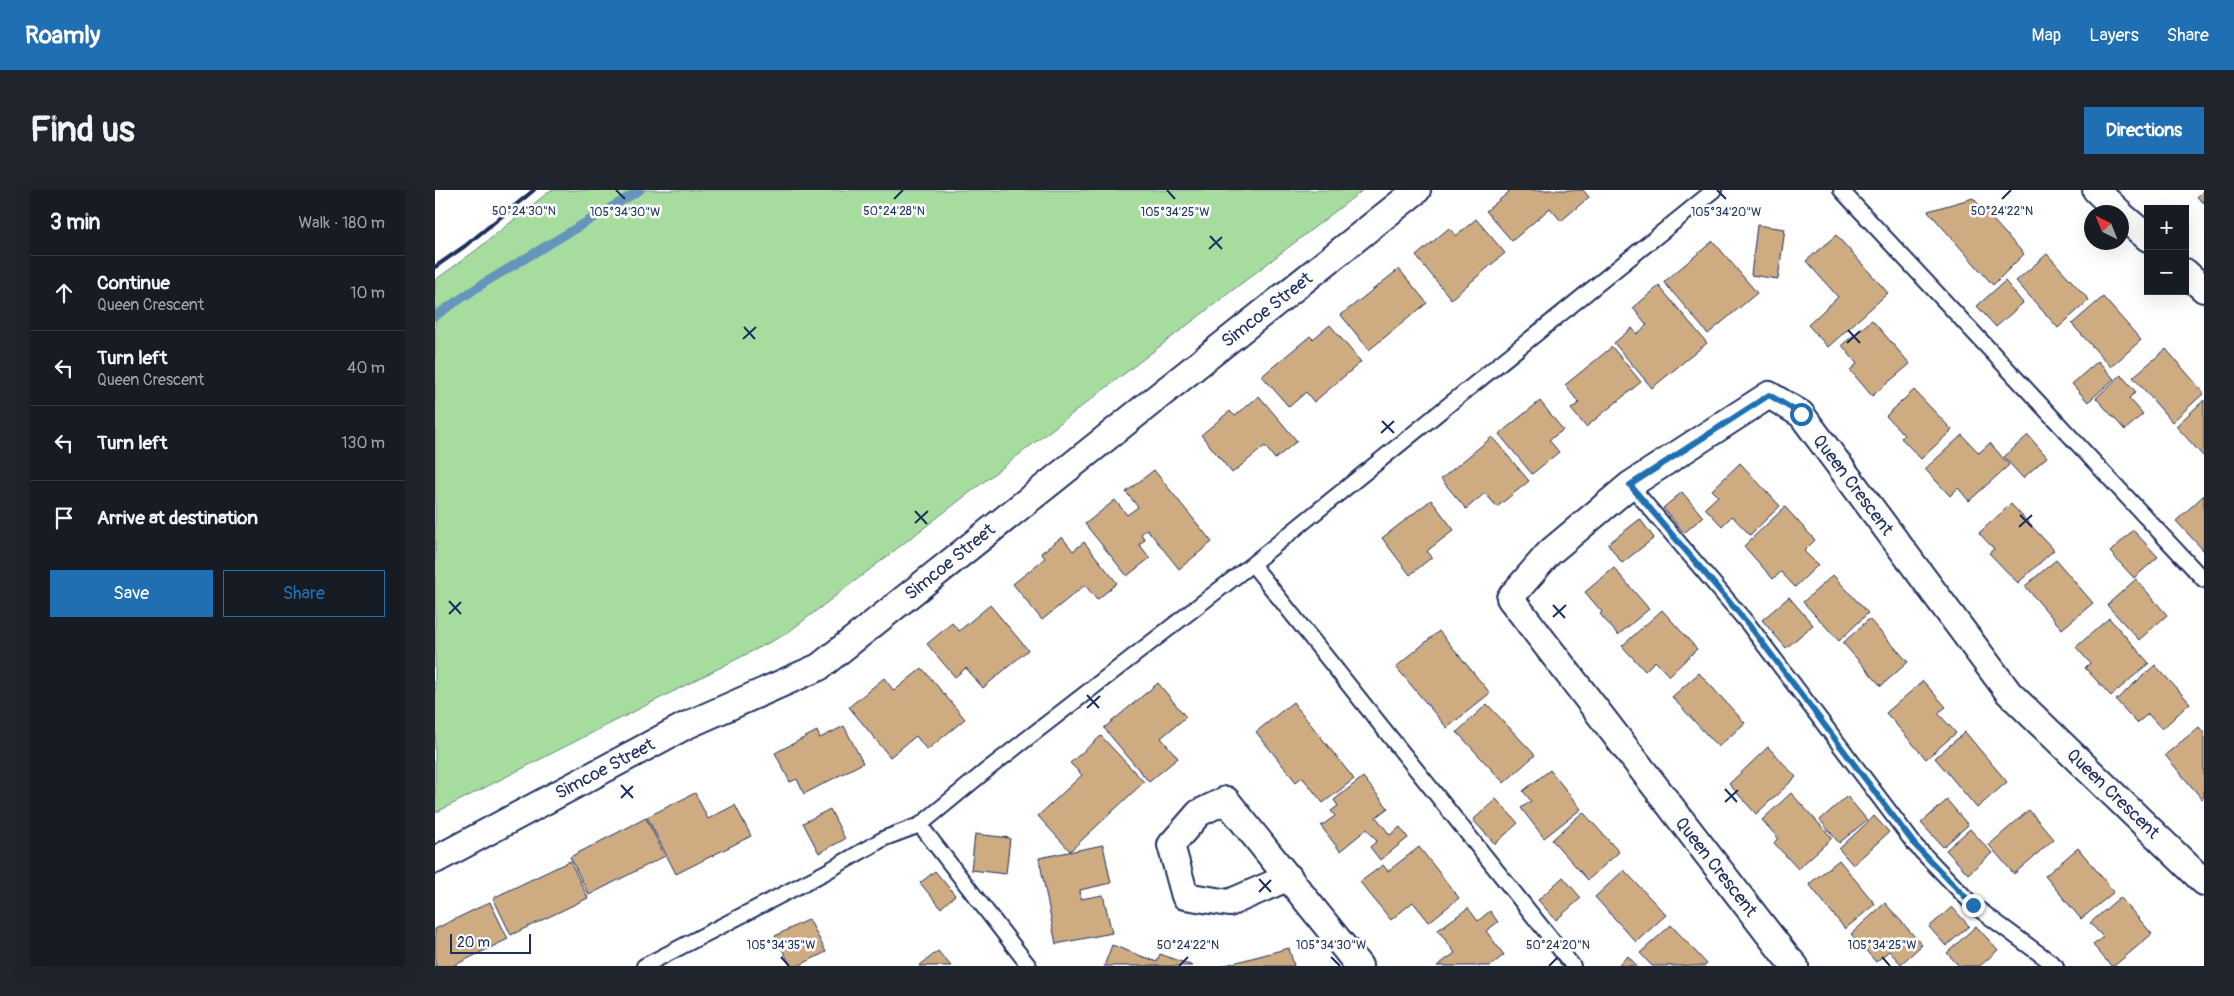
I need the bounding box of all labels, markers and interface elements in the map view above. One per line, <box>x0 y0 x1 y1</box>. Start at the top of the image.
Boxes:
text: Roamly <box>25 21 100 50</box>
text: Map <box>2032 24 2061 47</box>
text: Layers <box>2089 24 2139 47</box>
text: Share <box>2167 24 2209 47</box>
button: Directions <box>2084 107 2204 154</box>
text: Find us <box>30 108 135 152</box>
text: 50°24'30"N <box>492 204 556 219</box>
text: 50°24'28"N <box>863 204 925 219</box>
text: 50°24'22"N <box>1971 204 2033 219</box>
text: 105°34'30"W <box>590 205 660 220</box>
text: 105°34'25"W <box>1140 205 1210 220</box>
text: 105°34'20"W <box>1691 205 1761 220</box>
north arrow <box>2084 205 2129 250</box>
map controls <box>2144 205 2189 295</box>
button: + <box>2144 205 2189 250</box>
text: 3 min <box>50 209 100 236</box>
text: Walk · 180 m <box>298 213 385 233</box>
button: − <box>2144 250 2189 295</box>
street label: Simcoe Street <box>1217 267 1318 353</box>
text: Continue <box>97 271 170 295</box>
icon: ahead <box>50 279 78 307</box>
text: 10 m <box>350 283 385 303</box>
text: Queen Crescent <box>97 295 204 315</box>
text: Turn left <box>97 346 167 370</box>
icon: left <box>50 354 78 382</box>
text: 40 m <box>347 358 385 378</box>
text: Queen Crescent <box>97 370 204 390</box>
route start <box>1790 403 1813 426</box>
icon: left <box>50 429 78 457</box>
street label: Queen Crescent <box>1808 430 1899 541</box>
text: Turn left <box>97 431 167 455</box>
text: 130 m <box>341 433 385 453</box>
icon: arrive <box>50 504 78 532</box>
text: Arrive at destination <box>97 506 258 530</box>
street label: Simcoe Street <box>900 518 1000 605</box>
button: Save <box>50 570 213 617</box>
button: Share <box>223 570 385 617</box>
street label: Simcoe Street <box>551 733 659 805</box>
street label: Queen Crescent <box>2062 744 2165 845</box>
street label: Queen Crescent <box>1670 812 1763 922</box>
route end <box>1962 894 1985 917</box>
scale bar <box>450 931 531 954</box>
text: 20 m <box>457 934 490 951</box>
text: 105°34'35"W <box>746 938 816 953</box>
text: 50°24'22"N <box>1157 938 1219 953</box>
text: 105°34'30"W <box>1296 938 1366 953</box>
text: 50°24'20"N <box>1526 938 1590 953</box>
text: 105°34'25"W <box>1847 938 1917 953</box>

